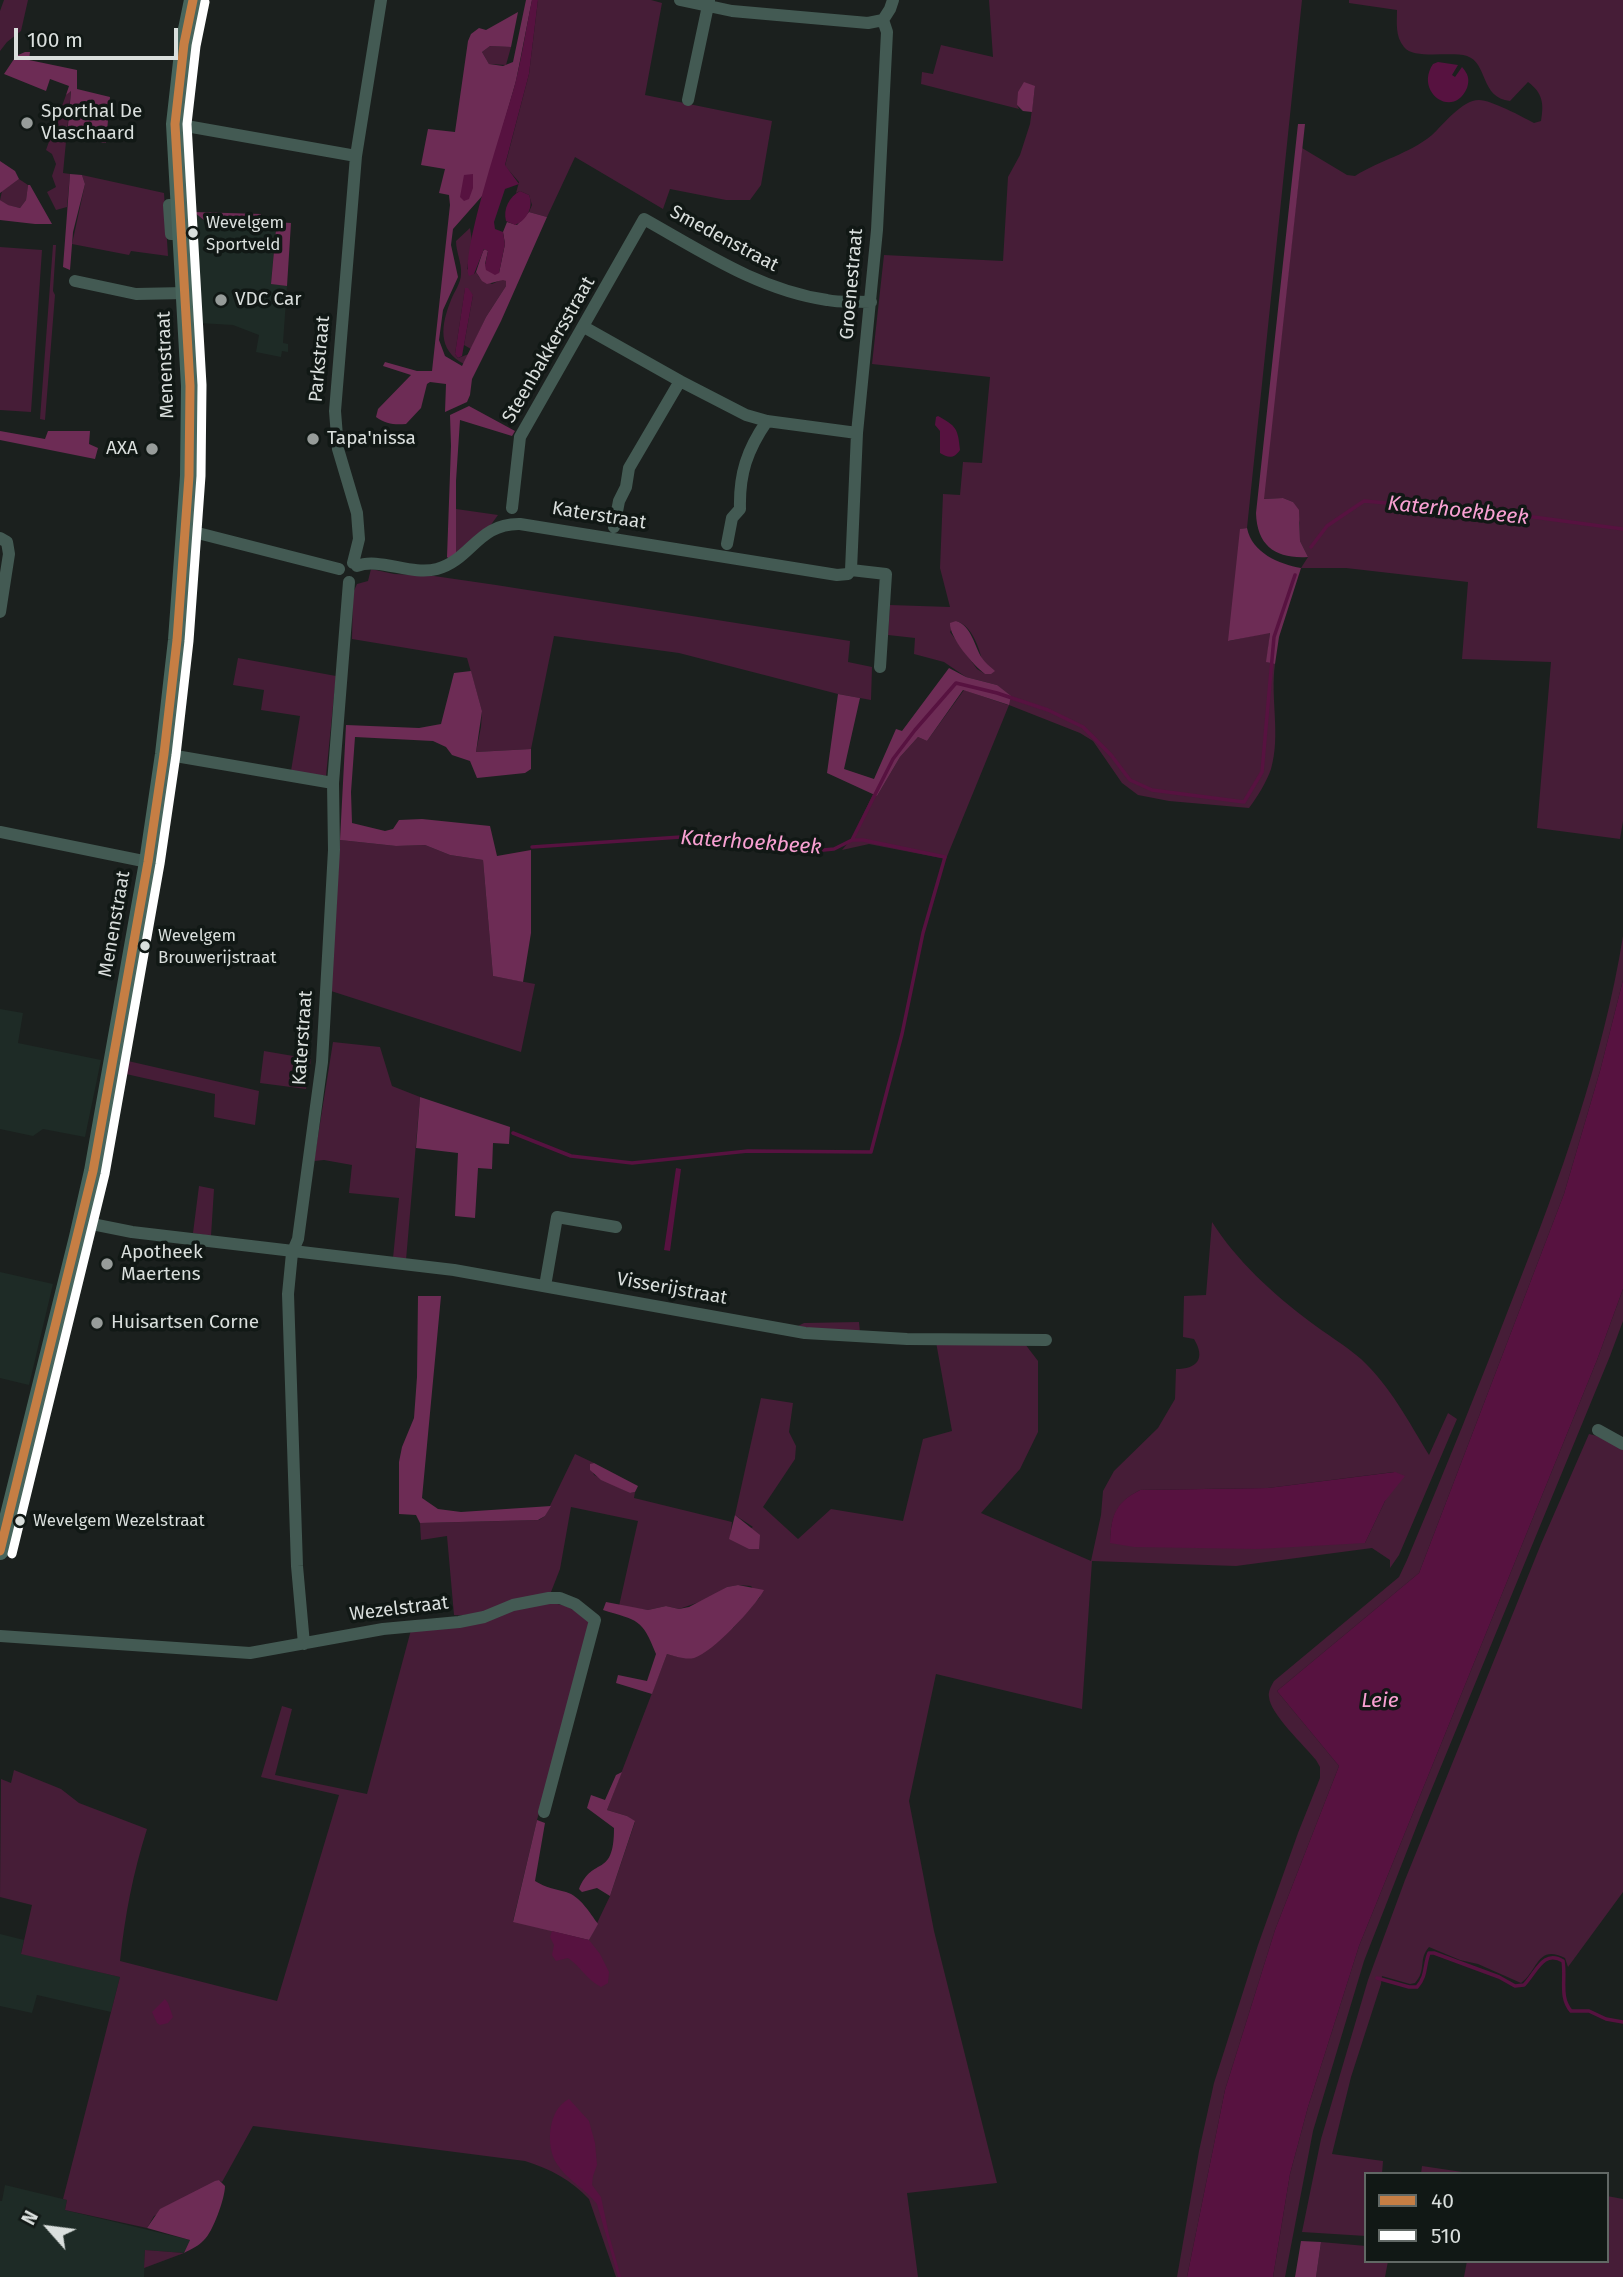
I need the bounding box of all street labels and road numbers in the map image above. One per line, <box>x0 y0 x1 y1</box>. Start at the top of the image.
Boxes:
street label: Smedenstraat <box>666 201 782 277</box>
street label: Groenestraat <box>836 227 868 341</box>
street label: Steenbakkersstraat <box>498 273 600 427</box>
street label: Menenstraat <box>153 311 179 419</box>
street label: Parkstraat <box>305 315 335 403</box>
street label: Katerstraat <box>550 497 648 535</box>
street label: Menenstraat <box>94 869 136 979</box>
street label: Katerstraat <box>288 990 318 1086</box>
street label: Visserijstraat <box>615 1268 729 1310</box>
street label: Wezelstraat <box>348 1592 450 1626</box>

